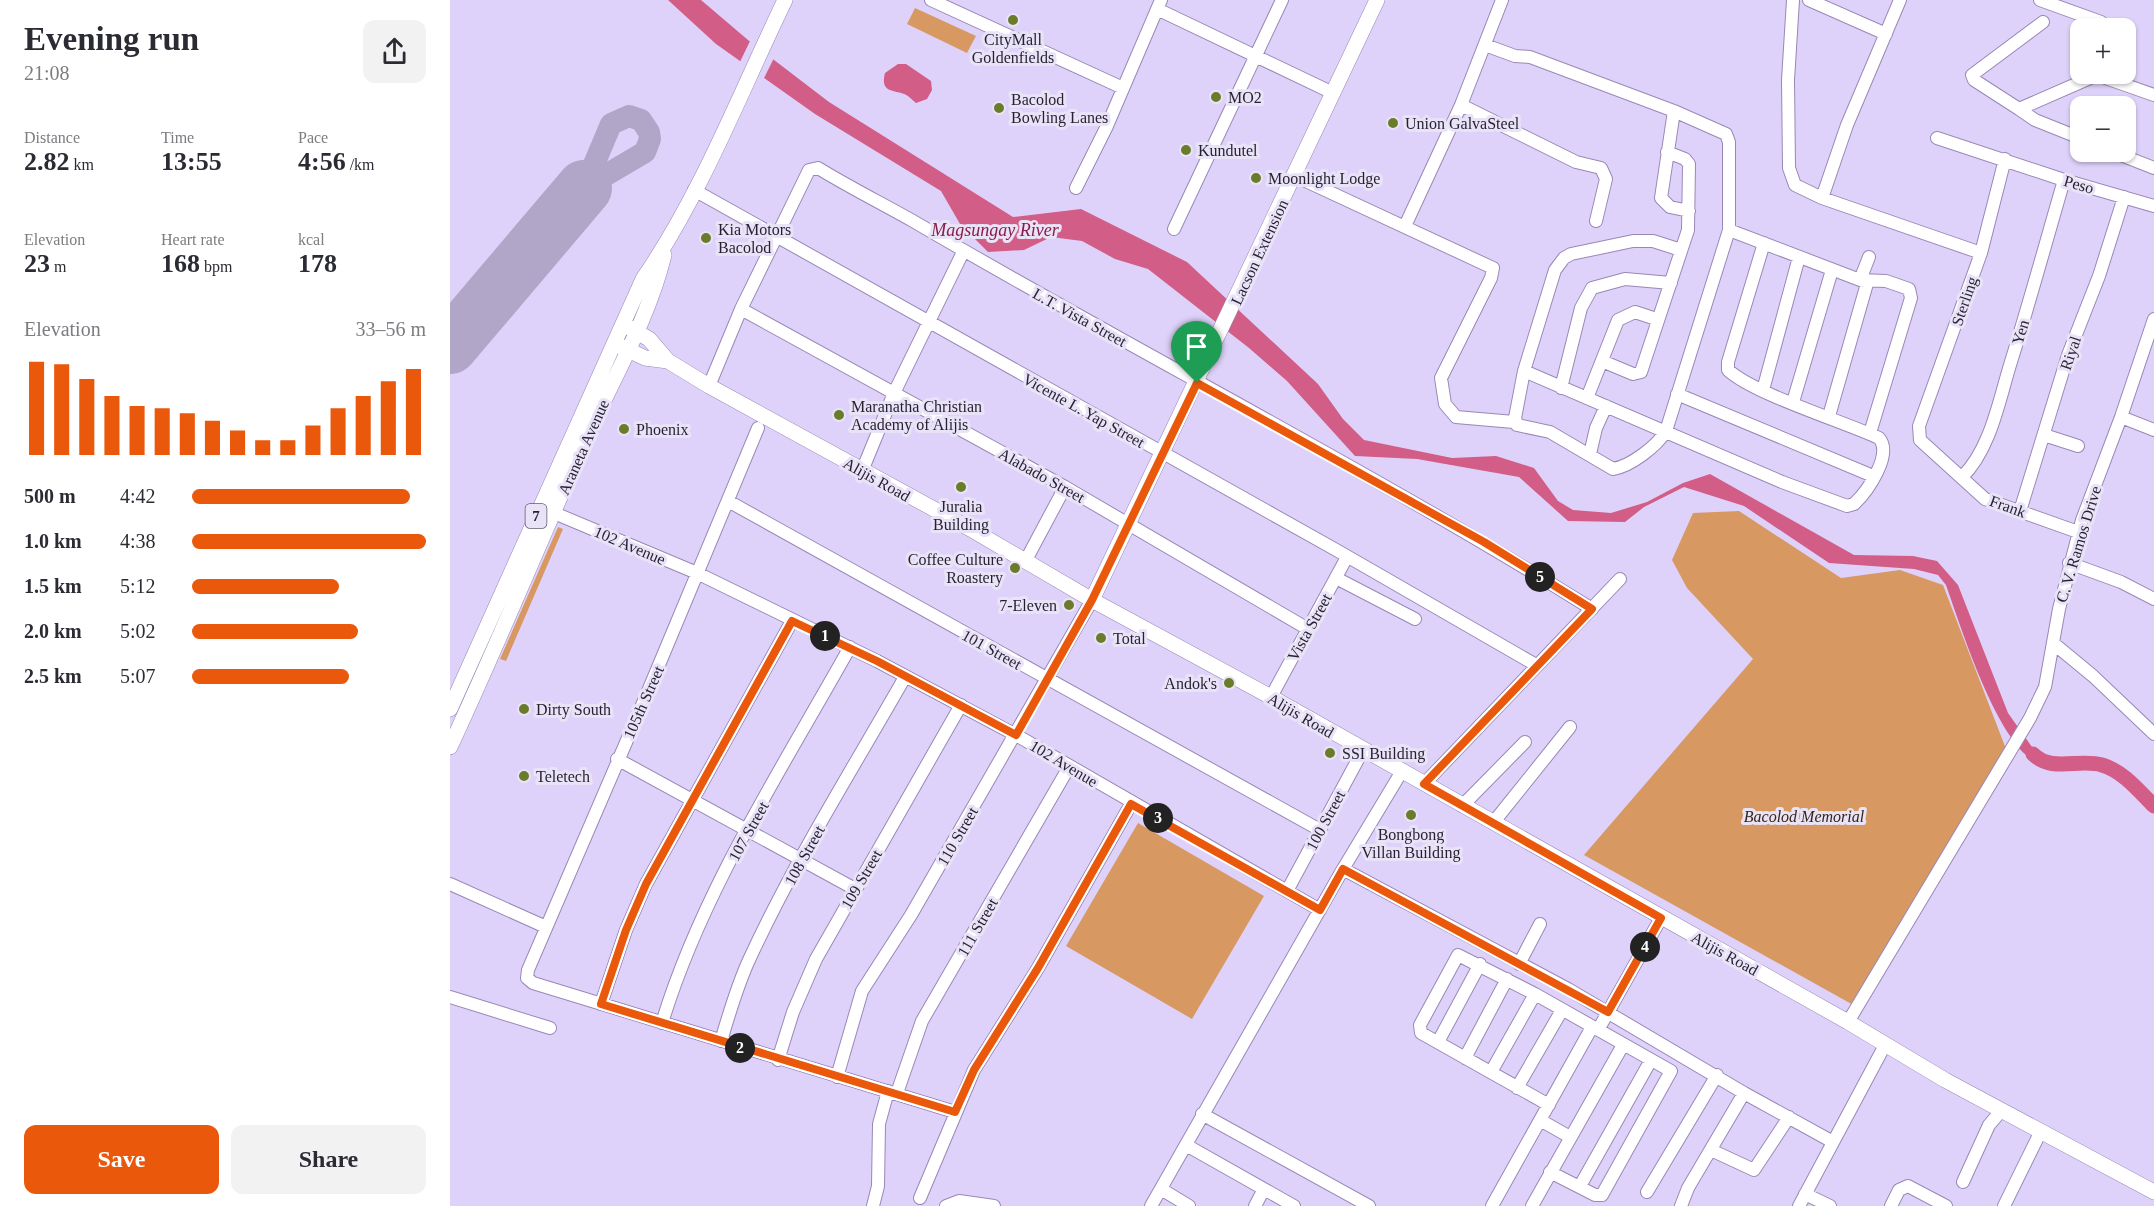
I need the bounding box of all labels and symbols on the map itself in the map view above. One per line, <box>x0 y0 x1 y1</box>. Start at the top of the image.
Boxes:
marker: CityMall Goldenfields <box>1006 13 1020 27</box>
place label: CityMall Goldenfields <box>972 31 1054 66</box>
place label: MO2 <box>1228 89 1262 106</box>
marker: MO2 <box>1209 90 1223 104</box>
place label: Bacolod Bowling Lanes <box>1011 91 1108 127</box>
marker: Bacolod Bowling Lanes <box>992 101 1006 115</box>
place label: Union GalvaSteel <box>1405 115 1520 132</box>
marker: Union GalvaSteel <box>1386 116 1400 130</box>
place label: Kundutel <box>1198 142 1258 159</box>
marker: Kundutel <box>1179 143 1193 157</box>
place label: Moonlight Lodge <box>1268 170 1380 188</box>
marker: Moonlight Lodge <box>1249 171 1263 185</box>
street label: Peso <box>2062 172 2096 197</box>
street label: Lacson Extension <box>1228 197 1291 308</box>
water label: Magsungay River <box>930 220 1060 240</box>
place label: Kia Motors Bacolod <box>718 221 791 256</box>
marker: Kia Motors Bacolod <box>699 231 713 245</box>
street label: Sterling <box>1948 274 1982 328</box>
street label: L.T. Vista Street <box>1030 285 1130 350</box>
street label: Yen <box>2009 318 2032 347</box>
pin <box>1171 321 1222 383</box>
street label: Riyal <box>2057 333 2085 373</box>
street label: Vicente L. Yap Street <box>1020 370 1148 452</box>
street label: Araneta Avenue <box>555 397 612 497</box>
place label: Maranatha Christian Academy of Alijis <box>851 398 982 434</box>
marker: Maranatha Christian Academy of Alijis <box>832 408 846 422</box>
place label: Phoenix <box>636 421 688 438</box>
marker: Phoenix <box>617 422 631 436</box>
street label: Alabado Street <box>996 445 1088 506</box>
street label: Alijis Road <box>840 454 913 506</box>
marker: Juralia Building <box>954 480 968 494</box>
street label: C. V. Ramos Drive <box>2053 484 2104 604</box>
street label: Frank <box>1987 492 2028 521</box>
place label: Juralia Building <box>933 498 989 534</box>
road number: 7 <box>526 504 547 528</box>
street label: 102 Avenue <box>592 523 668 568</box>
place label: Coffee Culture Roastery <box>908 551 1003 587</box>
marker: Coffee Culture Roastery <box>1008 561 1022 575</box>
pin: 5 <box>1525 562 1555 592</box>
street label: Vista Street <box>1284 590 1335 664</box>
place label: 7-Eleven <box>999 597 1057 614</box>
marker: 7-Eleven <box>1062 598 1076 612</box>
pin: 1 <box>810 621 840 651</box>
street label: 101 Street <box>959 626 1025 673</box>
place label: Total <box>1113 630 1146 647</box>
marker: Total <box>1094 631 1108 645</box>
street label: 105th Street <box>620 663 667 741</box>
place label: Andok's <box>1164 675 1217 692</box>
marker: Andok's <box>1222 676 1236 690</box>
street label: Alijis Road <box>1264 690 1337 742</box>
place label: Dirty South <box>536 701 611 719</box>
marker: Dirty South <box>517 702 531 716</box>
street label: 102 Avenue <box>1027 737 1101 790</box>
place label: SSI Building <box>1342 745 1425 763</box>
marker: SSI Building <box>1323 746 1337 760</box>
place label: Teletech <box>536 768 590 785</box>
marker: Teletech <box>517 769 531 783</box>
street label: 100 Street <box>1303 787 1349 853</box>
street label: 107 Street <box>725 798 772 864</box>
street label: 110 Street <box>934 803 981 869</box>
pin: 3 <box>1143 803 1173 833</box>
marker: Bongbong Villan Building <box>1404 808 1418 822</box>
park label: Bacolod Memorial <box>1744 808 1865 825</box>
street label: 108 Street <box>781 822 828 888</box>
place label: Bongbong Villan Building <box>1361 826 1461 862</box>
street label: 109 Street <box>838 846 885 912</box>
street label: 111 Street <box>954 895 1001 959</box>
street label: Alijis Road <box>1688 928 1761 980</box>
pin: 4 <box>1630 932 1660 962</box>
pin: 2 <box>725 1033 755 1063</box>

